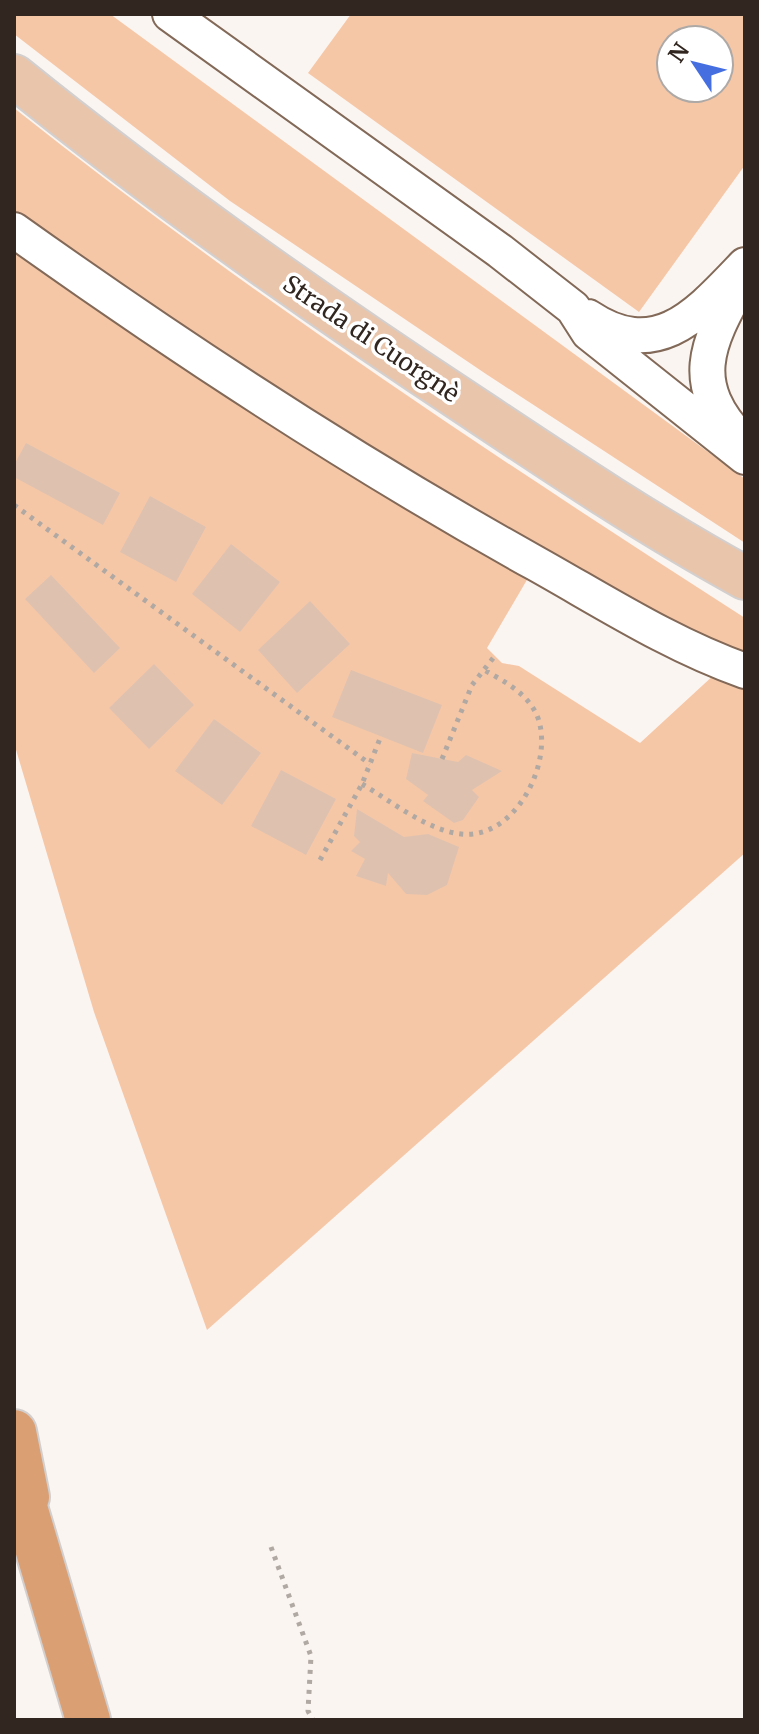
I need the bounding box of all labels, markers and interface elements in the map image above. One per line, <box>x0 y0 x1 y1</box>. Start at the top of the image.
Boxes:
north arrow <box>655 24 735 104</box>
text: N <box>662 37 695 68</box>
street label: Strada di Cuorgnè <box>277 268 465 409</box>

